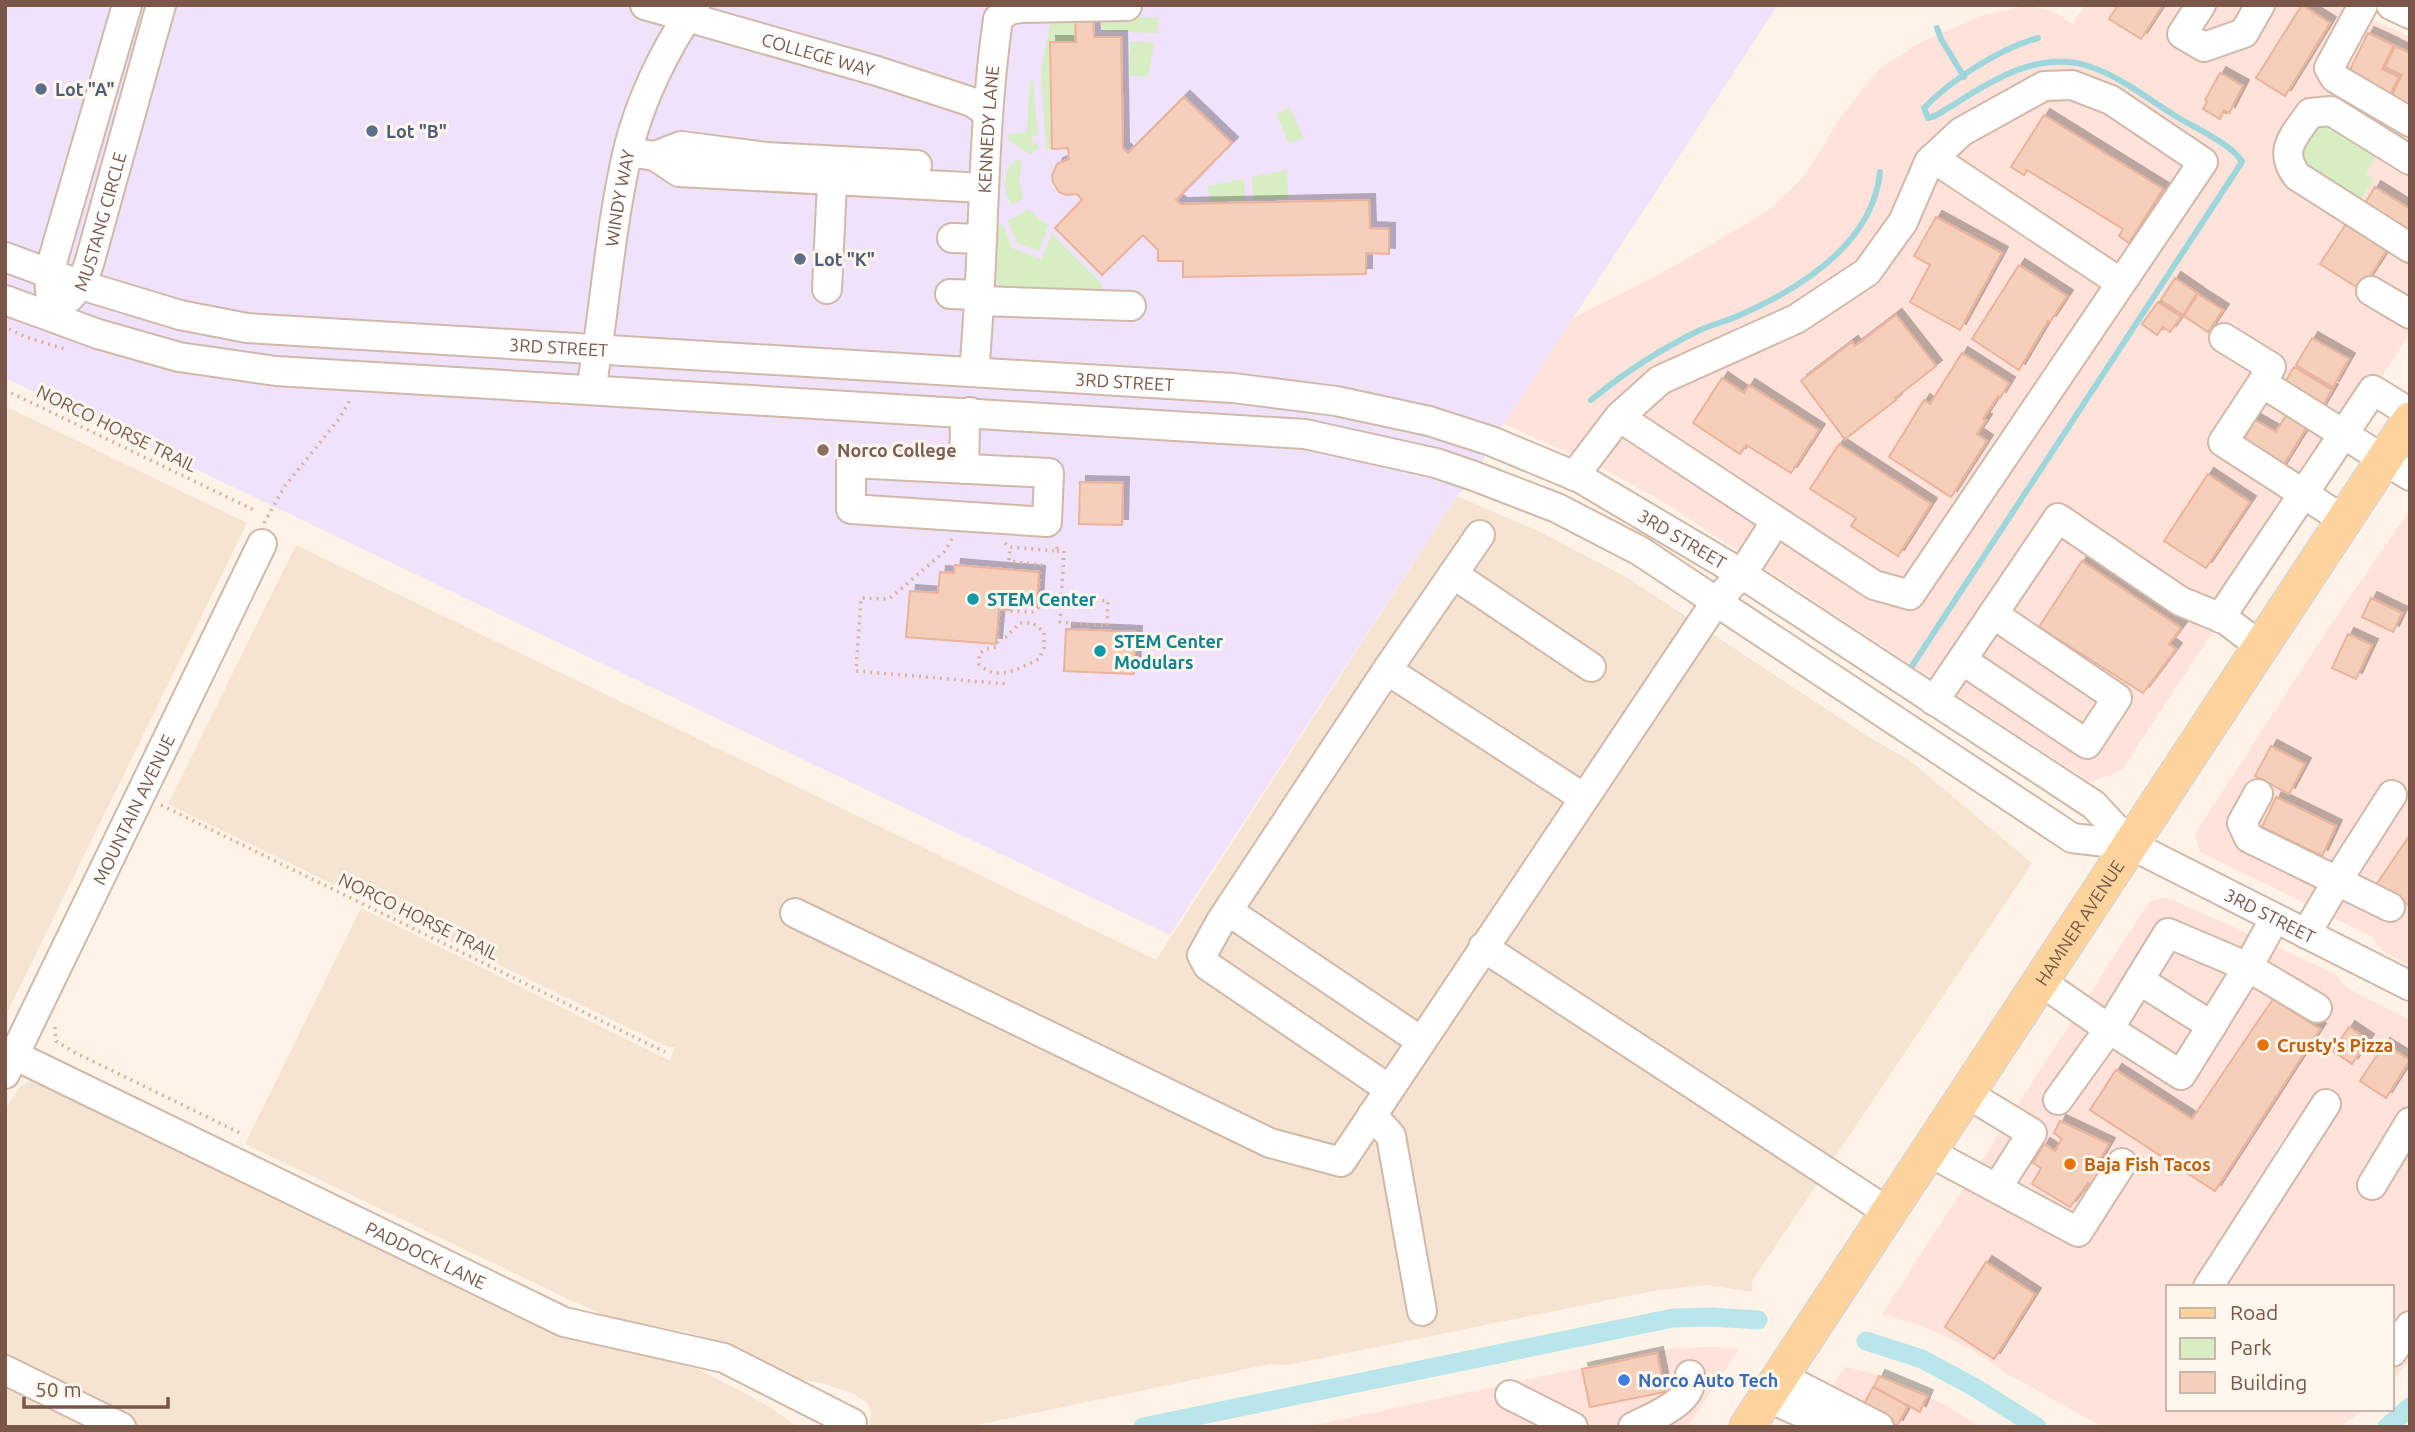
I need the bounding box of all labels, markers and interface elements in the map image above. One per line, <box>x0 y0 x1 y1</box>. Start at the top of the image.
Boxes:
street label: COLLEGE WAY <box>759 29 877 80</box>
street label: KENNEDY LANE <box>974 65 1002 194</box>
place label: Lot "A" <box>55 79 115 99</box>
marker: Lot "A" <box>33 81 49 97</box>
place label: Lot "B" <box>386 121 447 141</box>
marker: Lot "B" <box>364 123 380 139</box>
street label: WINDY WAY <box>601 147 638 248</box>
street label: MUSTANG CIRCLE <box>70 150 130 294</box>
place label: Lot "K" <box>814 249 875 269</box>
marker: Lot "K" <box>792 251 808 267</box>
street label: 3RD STREET <box>509 334 609 360</box>
street label: 3RD STREET <box>1075 368 1175 394</box>
street label: NORCO HORSE TRAIL <box>34 381 200 475</box>
place label: Norco College <box>837 440 957 460</box>
marker: Norco College <box>815 442 831 458</box>
street label: 3RD STREET <box>1635 505 1730 573</box>
place label: STEM Center <box>987 589 1097 609</box>
marker: STEM Center <box>965 591 981 607</box>
place label: STEM Center Modulars <box>1114 631 1224 672</box>
marker: STEM Center Modulars <box>1092 643 1108 659</box>
street label: MOUNTAIN AVENUE <box>88 731 178 888</box>
street label: HAMNER AVENUE <box>2031 856 2128 989</box>
street label: NORCO HORSE TRAIL <box>336 869 502 963</box>
street label: 3RD STREET <box>2222 884 2319 947</box>
place label: Crusty's Pizza <box>2277 1035 2393 1055</box>
marker: Crusty's Pizza <box>2255 1037 2271 1053</box>
place label: Baja Fish Tacos <box>2084 1154 2211 1174</box>
marker: Baja Fish Tacos <box>2062 1156 2078 1172</box>
street label: PADDOCK LANE <box>362 1217 490 1293</box>
legend <box>2166 1285 2394 1411</box>
text: Road <box>2230 1300 2278 1324</box>
text: Park <box>2230 1335 2272 1359</box>
scale bar <box>24 1366 168 1410</box>
place label: Norco Auto Tech <box>1638 1370 1778 1390</box>
text: Building <box>2230 1370 2307 1394</box>
marker: Norco Auto Tech <box>1616 1372 1632 1388</box>
text: 50 m <box>35 1377 82 1401</box>

